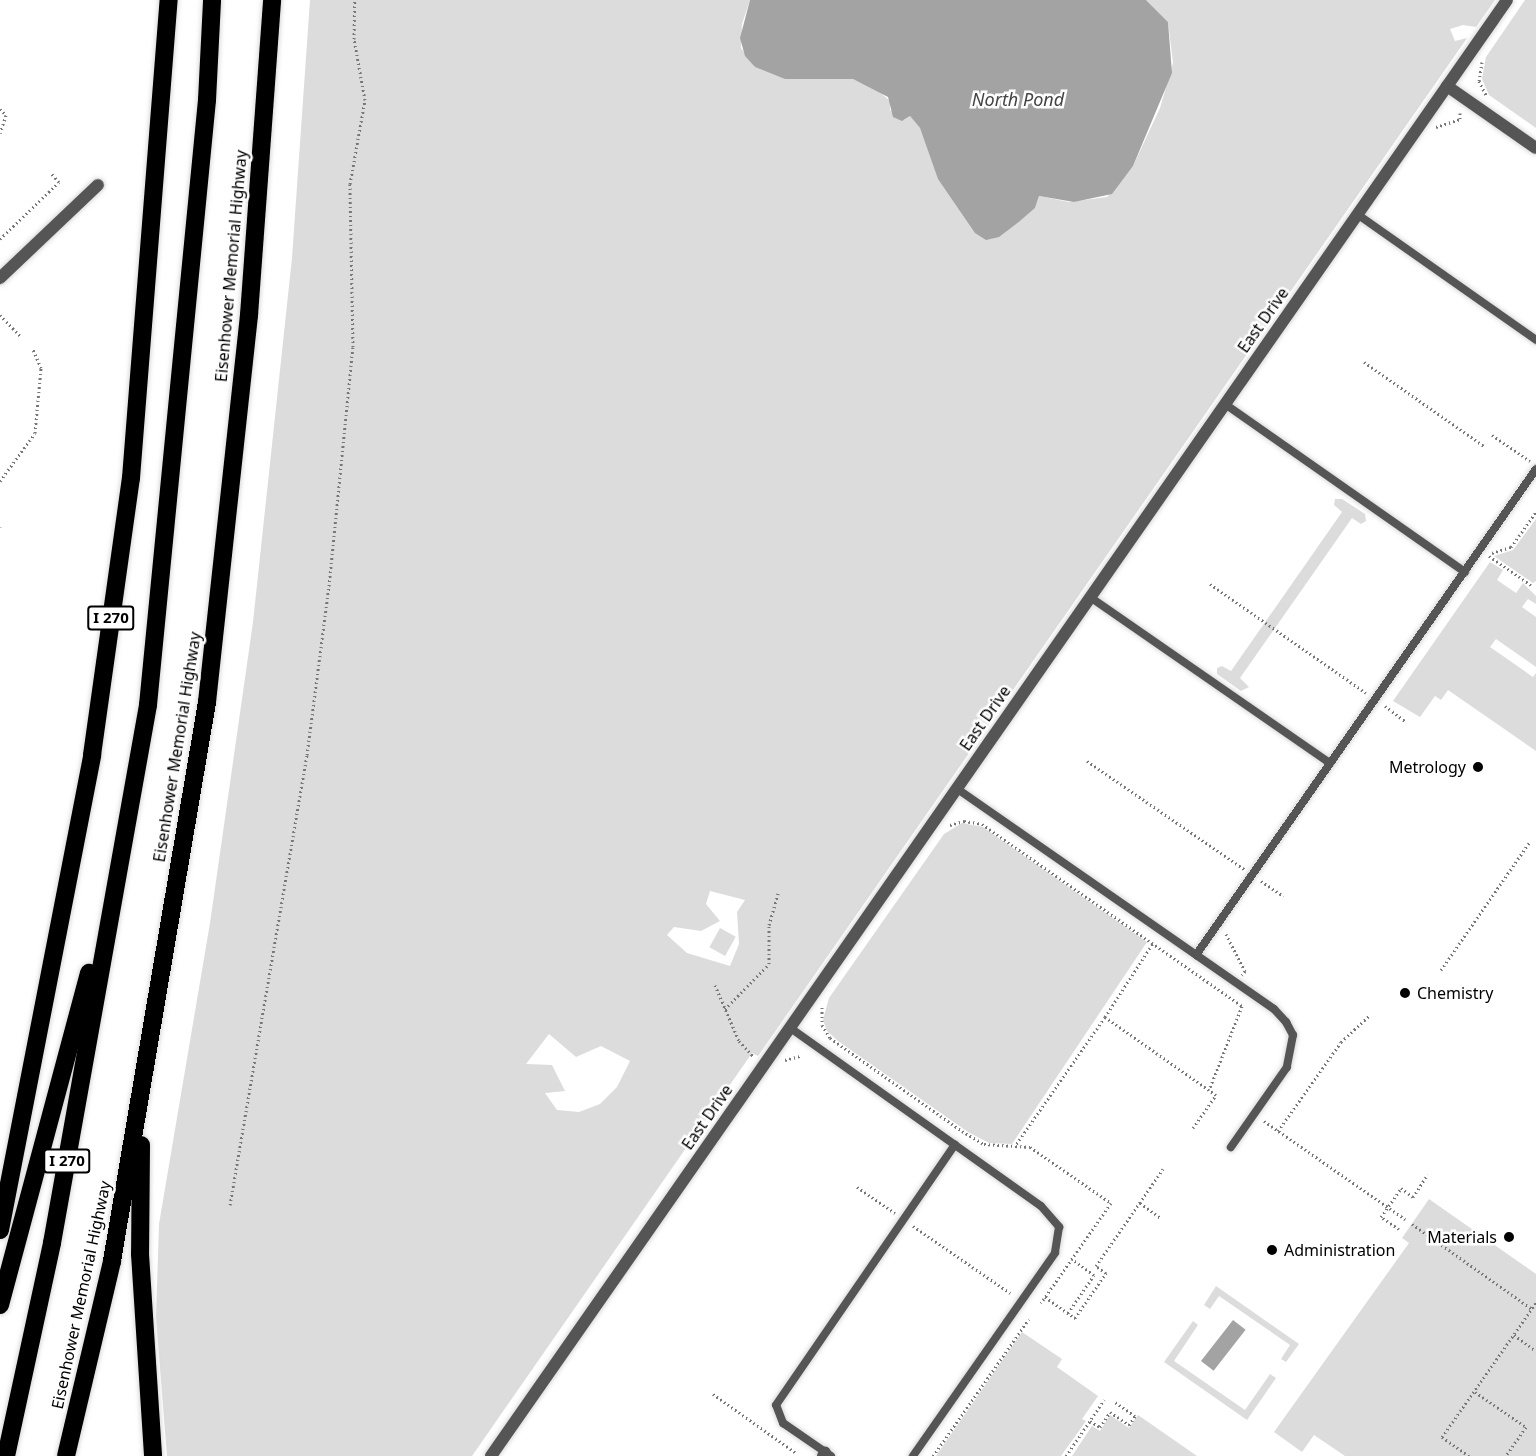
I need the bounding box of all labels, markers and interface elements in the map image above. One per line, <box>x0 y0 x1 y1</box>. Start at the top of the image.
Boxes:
water label: North Pond <box>972 88 1064 110</box>
street label: Eisenhower Memorial Highway <box>211 149 251 383</box>
street label: East Drive <box>1234 284 1292 356</box>
road number: I 270 <box>87 606 135 630</box>
street label: Eisenhower Memorial Highway <box>149 631 205 863</box>
street label: East Drive <box>956 682 1014 754</box>
place label: Metrology <box>1389 757 1466 777</box>
marker: Metrology <box>1471 760 1485 774</box>
place label: Chemistry <box>1417 983 1493 1003</box>
marker: Chemistry <box>1398 986 1412 1000</box>
street label: East Drive <box>678 1081 736 1153</box>
road number: I 270 <box>43 1149 91 1173</box>
street label: Eisenhower Memorial Highway <box>47 1179 115 1411</box>
place label: Materials <box>1427 1227 1497 1247</box>
marker: Materials <box>1502 1230 1516 1244</box>
place label: Administration <box>1284 1240 1395 1260</box>
marker: Administration <box>1265 1243 1279 1257</box>

